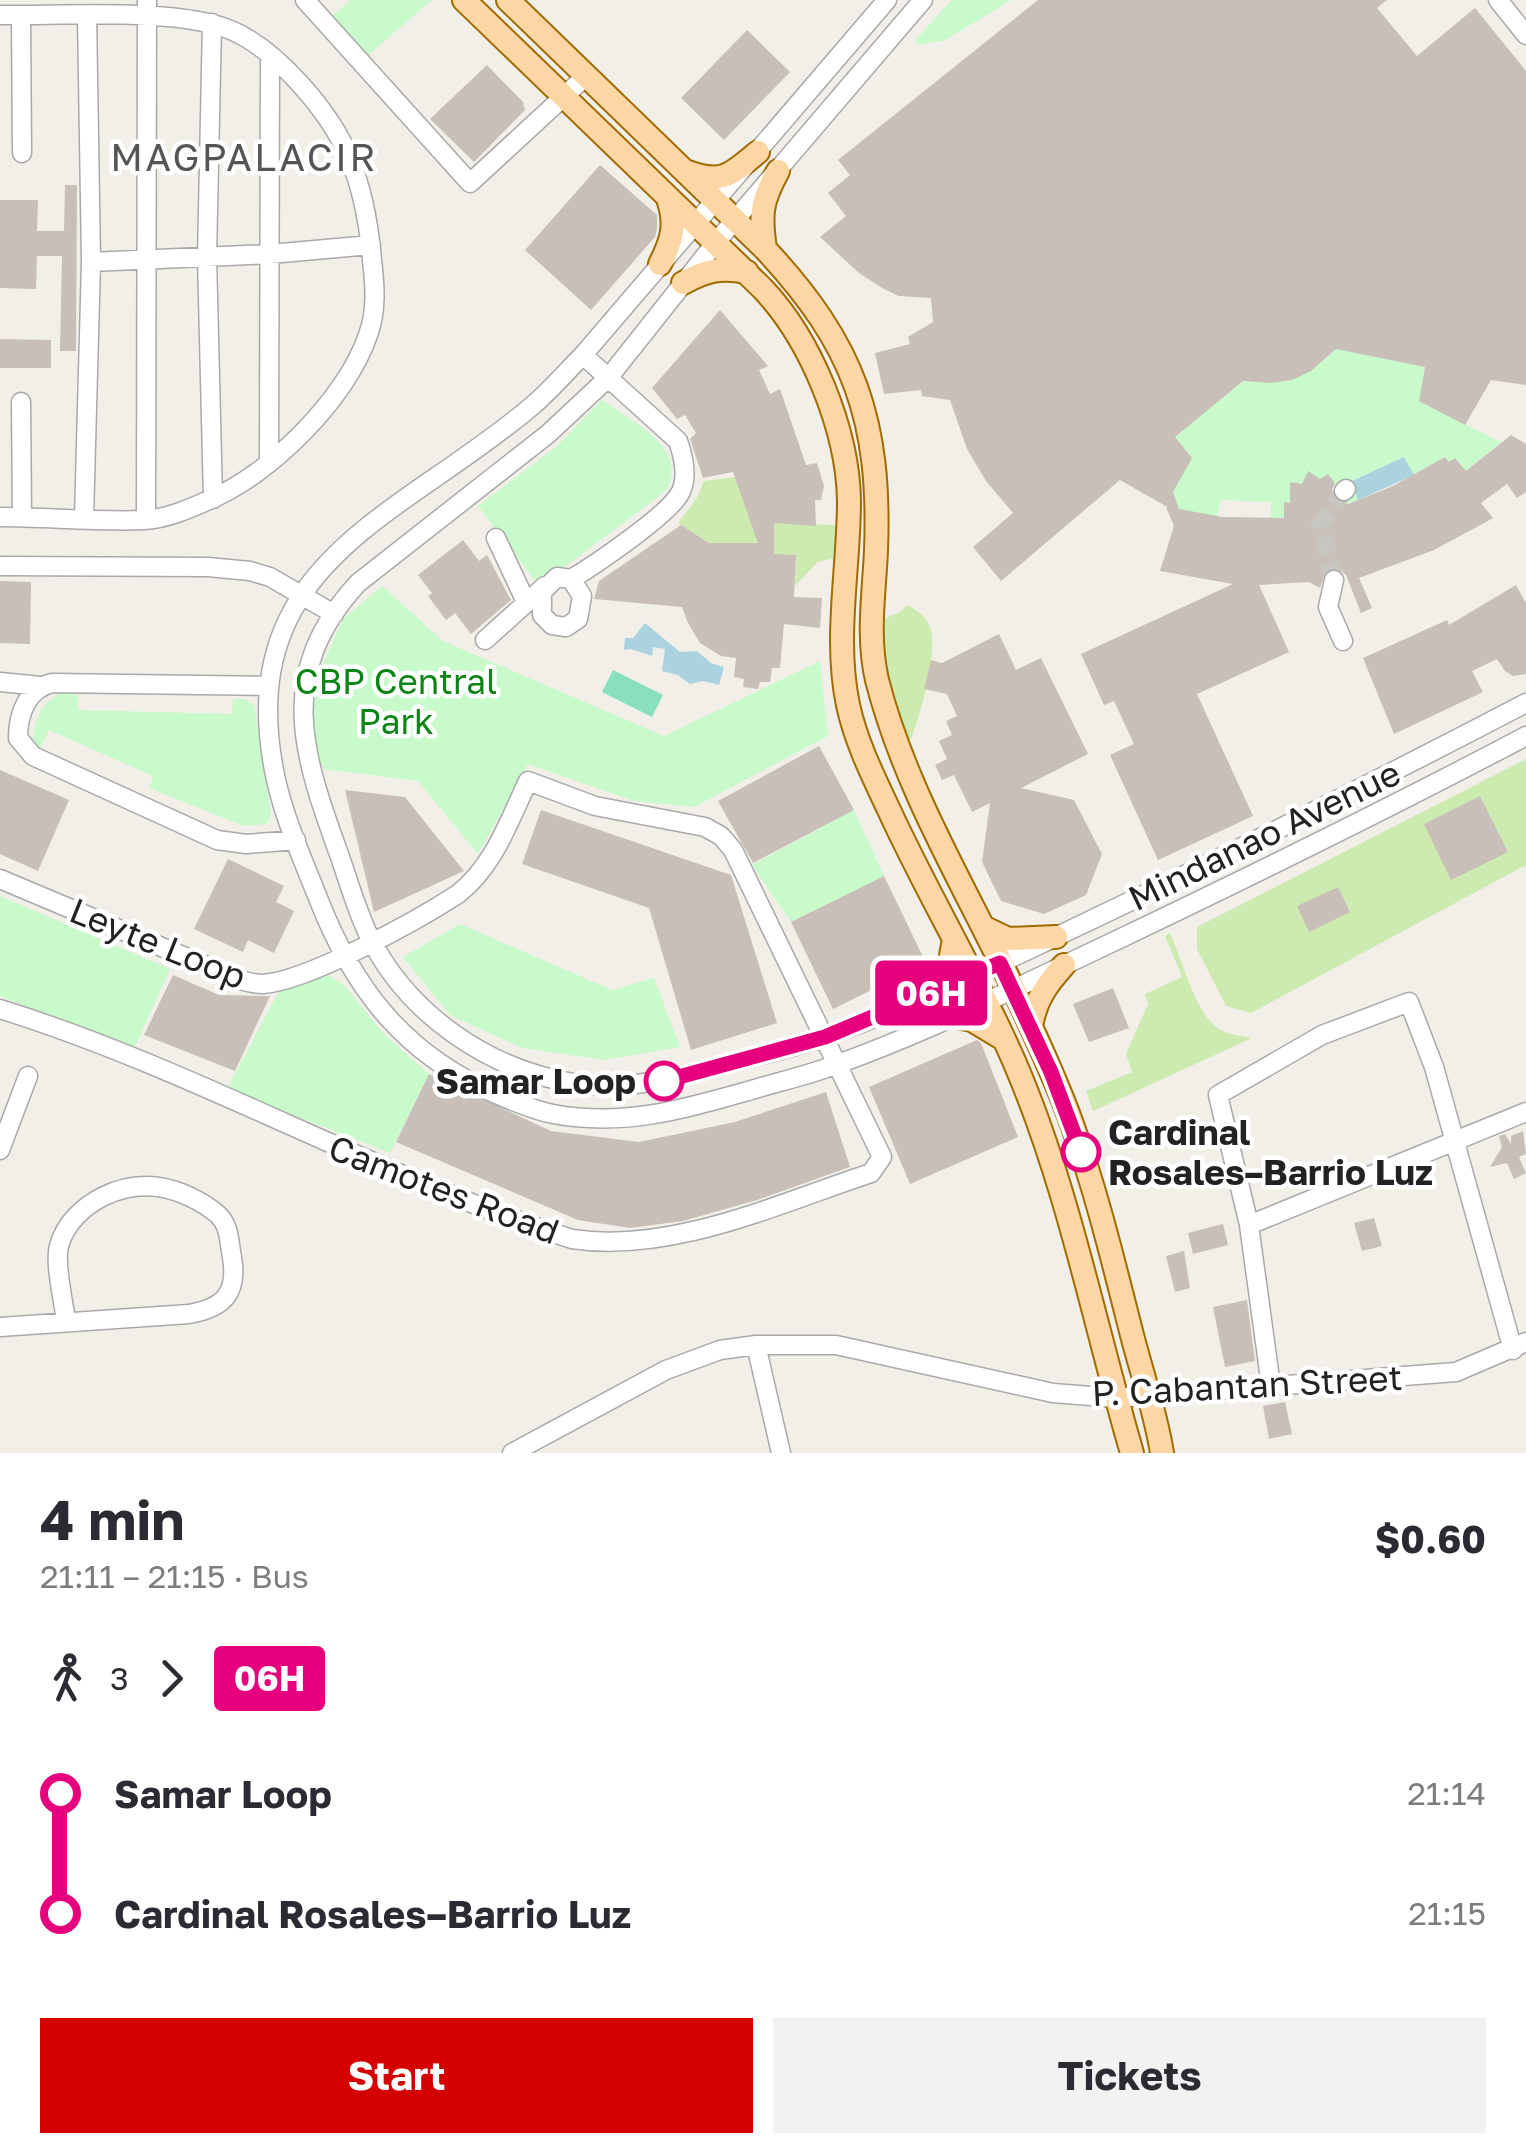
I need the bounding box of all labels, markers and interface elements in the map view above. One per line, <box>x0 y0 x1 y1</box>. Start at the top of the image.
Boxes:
district label: MAGPALACIR <box>110 134 378 179</box>
park label: CBP Central Park <box>295 660 497 742</box>
street label: Mindanao Avenue <box>1121 751 1407 919</box>
street label: Leyte Loop <box>64 889 252 997</box>
line badge: 06H <box>874 960 988 1026</box>
text: 06H <box>895 972 967 1014</box>
place label: Samar Loop <box>435 1060 636 1102</box>
marker: Samar Loop <box>645 1062 683 1100</box>
place label: Cardinal Rosales–Barrio Luz <box>1108 1111 1433 1193</box>
street label: Camotes Road <box>323 1126 565 1252</box>
marker: Cardinal Rosales–Barrio Luz <box>1062 1133 1100 1171</box>
street label: P. Cabantan Street <box>1091 1356 1403 1414</box>
text: 4 min <box>40 1486 185 1552</box>
text: $0.60 <box>1375 1516 1486 1561</box>
text: 21:11 – 21:15 · Bus <box>40 1557 309 1595</box>
icon: walk <box>40 1651 95 1706</box>
icon: forward <box>144 1651 199 1706</box>
text: 06H <box>234 1657 305 1699</box>
text: 3 <box>110 1659 129 1697</box>
text: Samar Loop <box>114 1771 332 1816</box>
text: 21:14 <box>1407 1774 1486 1812</box>
text: Cardinal Rosales–Barrio Luz <box>114 1891 631 1936</box>
text: 21:15 <box>1408 1894 1486 1932</box>
button: Start <box>40 2018 753 2133</box>
button: Tickets <box>773 2018 1486 2133</box>

